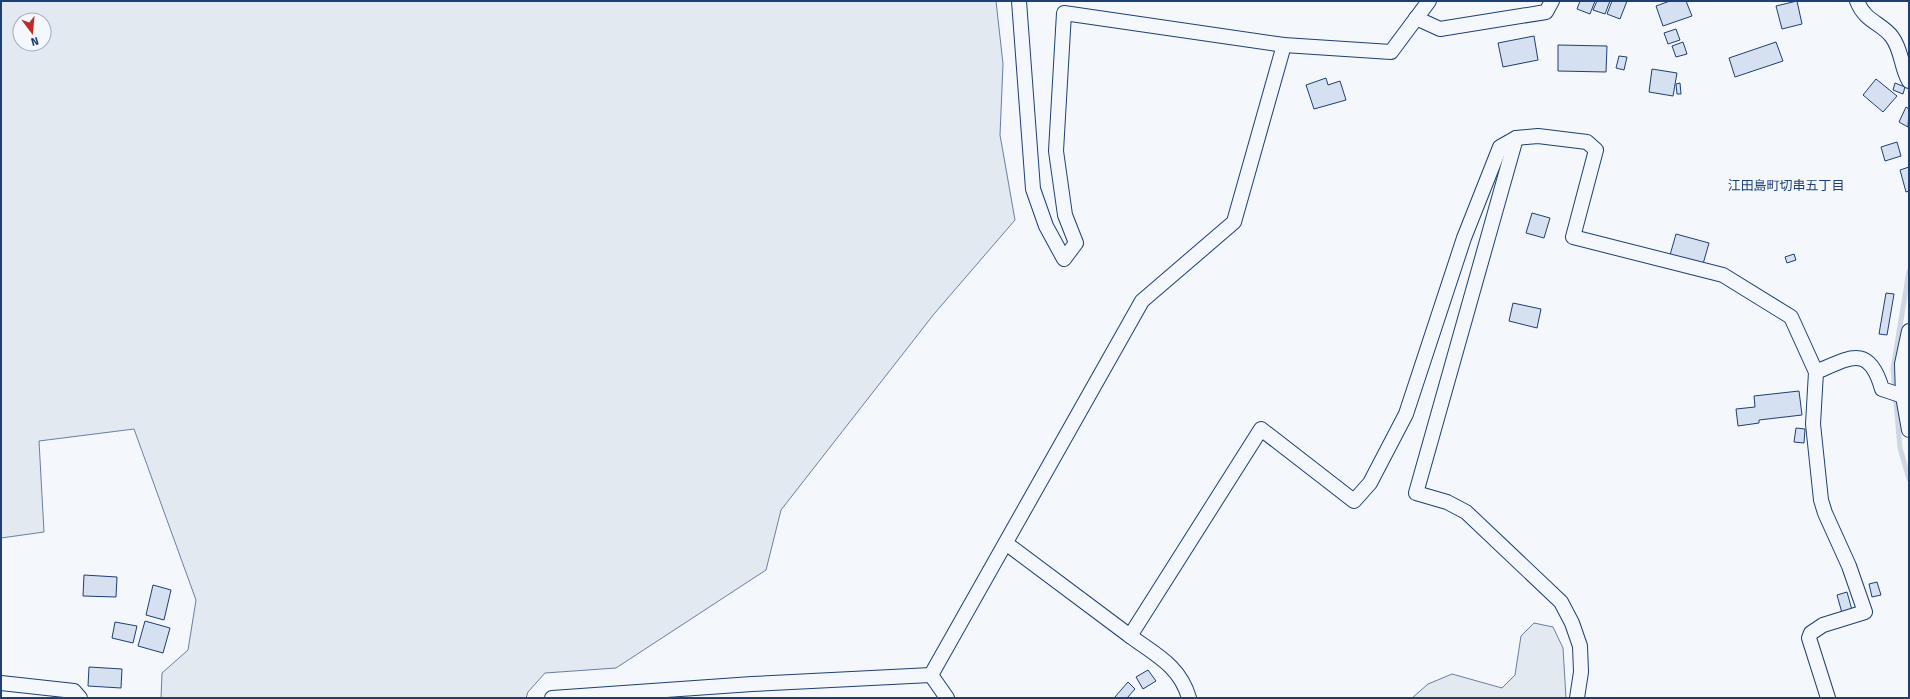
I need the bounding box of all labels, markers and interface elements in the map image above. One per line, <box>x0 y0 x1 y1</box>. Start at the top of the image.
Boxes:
north arrow <box>12 12 52 52</box>
text: N <box>29 34 40 48</box>
district label: 江田島町切串五丁目 <box>1727 178 1845 193</box>

